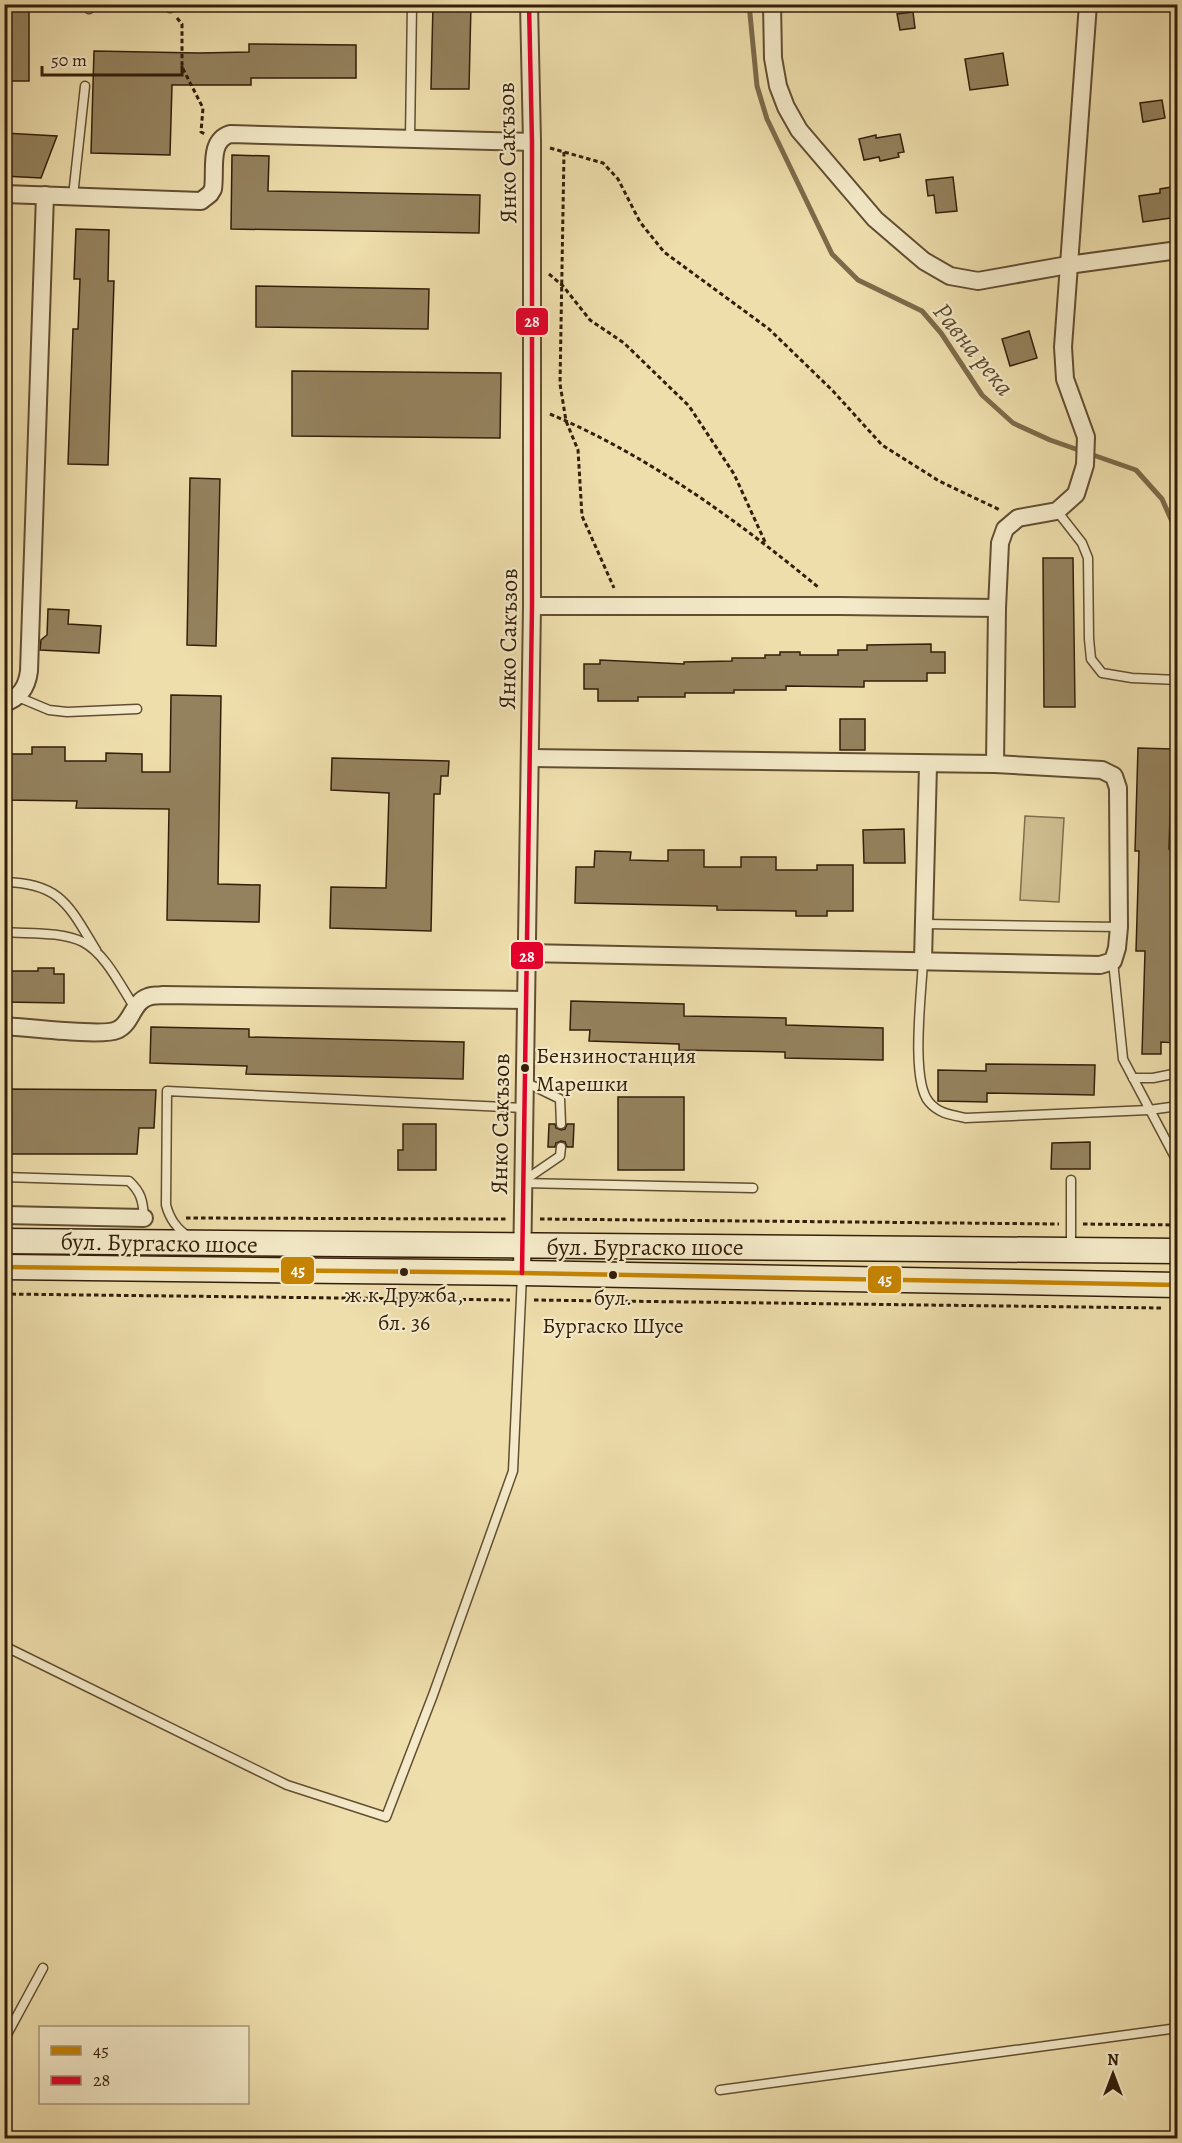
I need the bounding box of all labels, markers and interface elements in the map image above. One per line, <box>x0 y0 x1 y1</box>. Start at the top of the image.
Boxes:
scale bar <box>42 39 182 77</box>
text: 50 m <box>51 48 87 72</box>
street label: Янко Сакъзов <box>490 82 524 224</box>
water label: Равна река <box>925 295 1022 403</box>
line badge: 28 <box>515 307 549 336</box>
text: 28 <box>524 311 540 333</box>
street label: Янко Сакъзов <box>491 568 525 710</box>
line badge: 28 <box>510 941 544 970</box>
text: 28 <box>519 946 535 968</box>
place label: Бензиностанция Марешки <box>536 1041 696 1099</box>
street label: Янко Сакъзов <box>483 1053 517 1195</box>
marker: Бензиностанция Марешки <box>519 1062 531 1074</box>
street label: бул. Бургаско шосе <box>60 1225 258 1261</box>
street label: бул. Бургаско шосе <box>546 1231 744 1263</box>
line badge: 45 <box>280 1256 315 1285</box>
text: 45 <box>291 1260 305 1282</box>
line badge: 45 <box>867 1265 902 1294</box>
marker: ж.к Дружба, бл. 36 <box>398 1266 410 1278</box>
marker: бул. Бургаско Шусе <box>607 1269 619 1281</box>
text: 45 <box>878 1269 892 1291</box>
place label: ж.к Дружба, бл. 36 <box>345 1280 463 1338</box>
place label: бул. Бургаско Шусе <box>542 1283 684 1341</box>
legend <box>39 2026 249 2104</box>
text: 45 <box>93 2038 109 2062</box>
north arrow <box>1083 2044 1143 2104</box>
text: N <box>1107 2049 1119 2071</box>
text: 28 <box>93 2068 110 2092</box>

